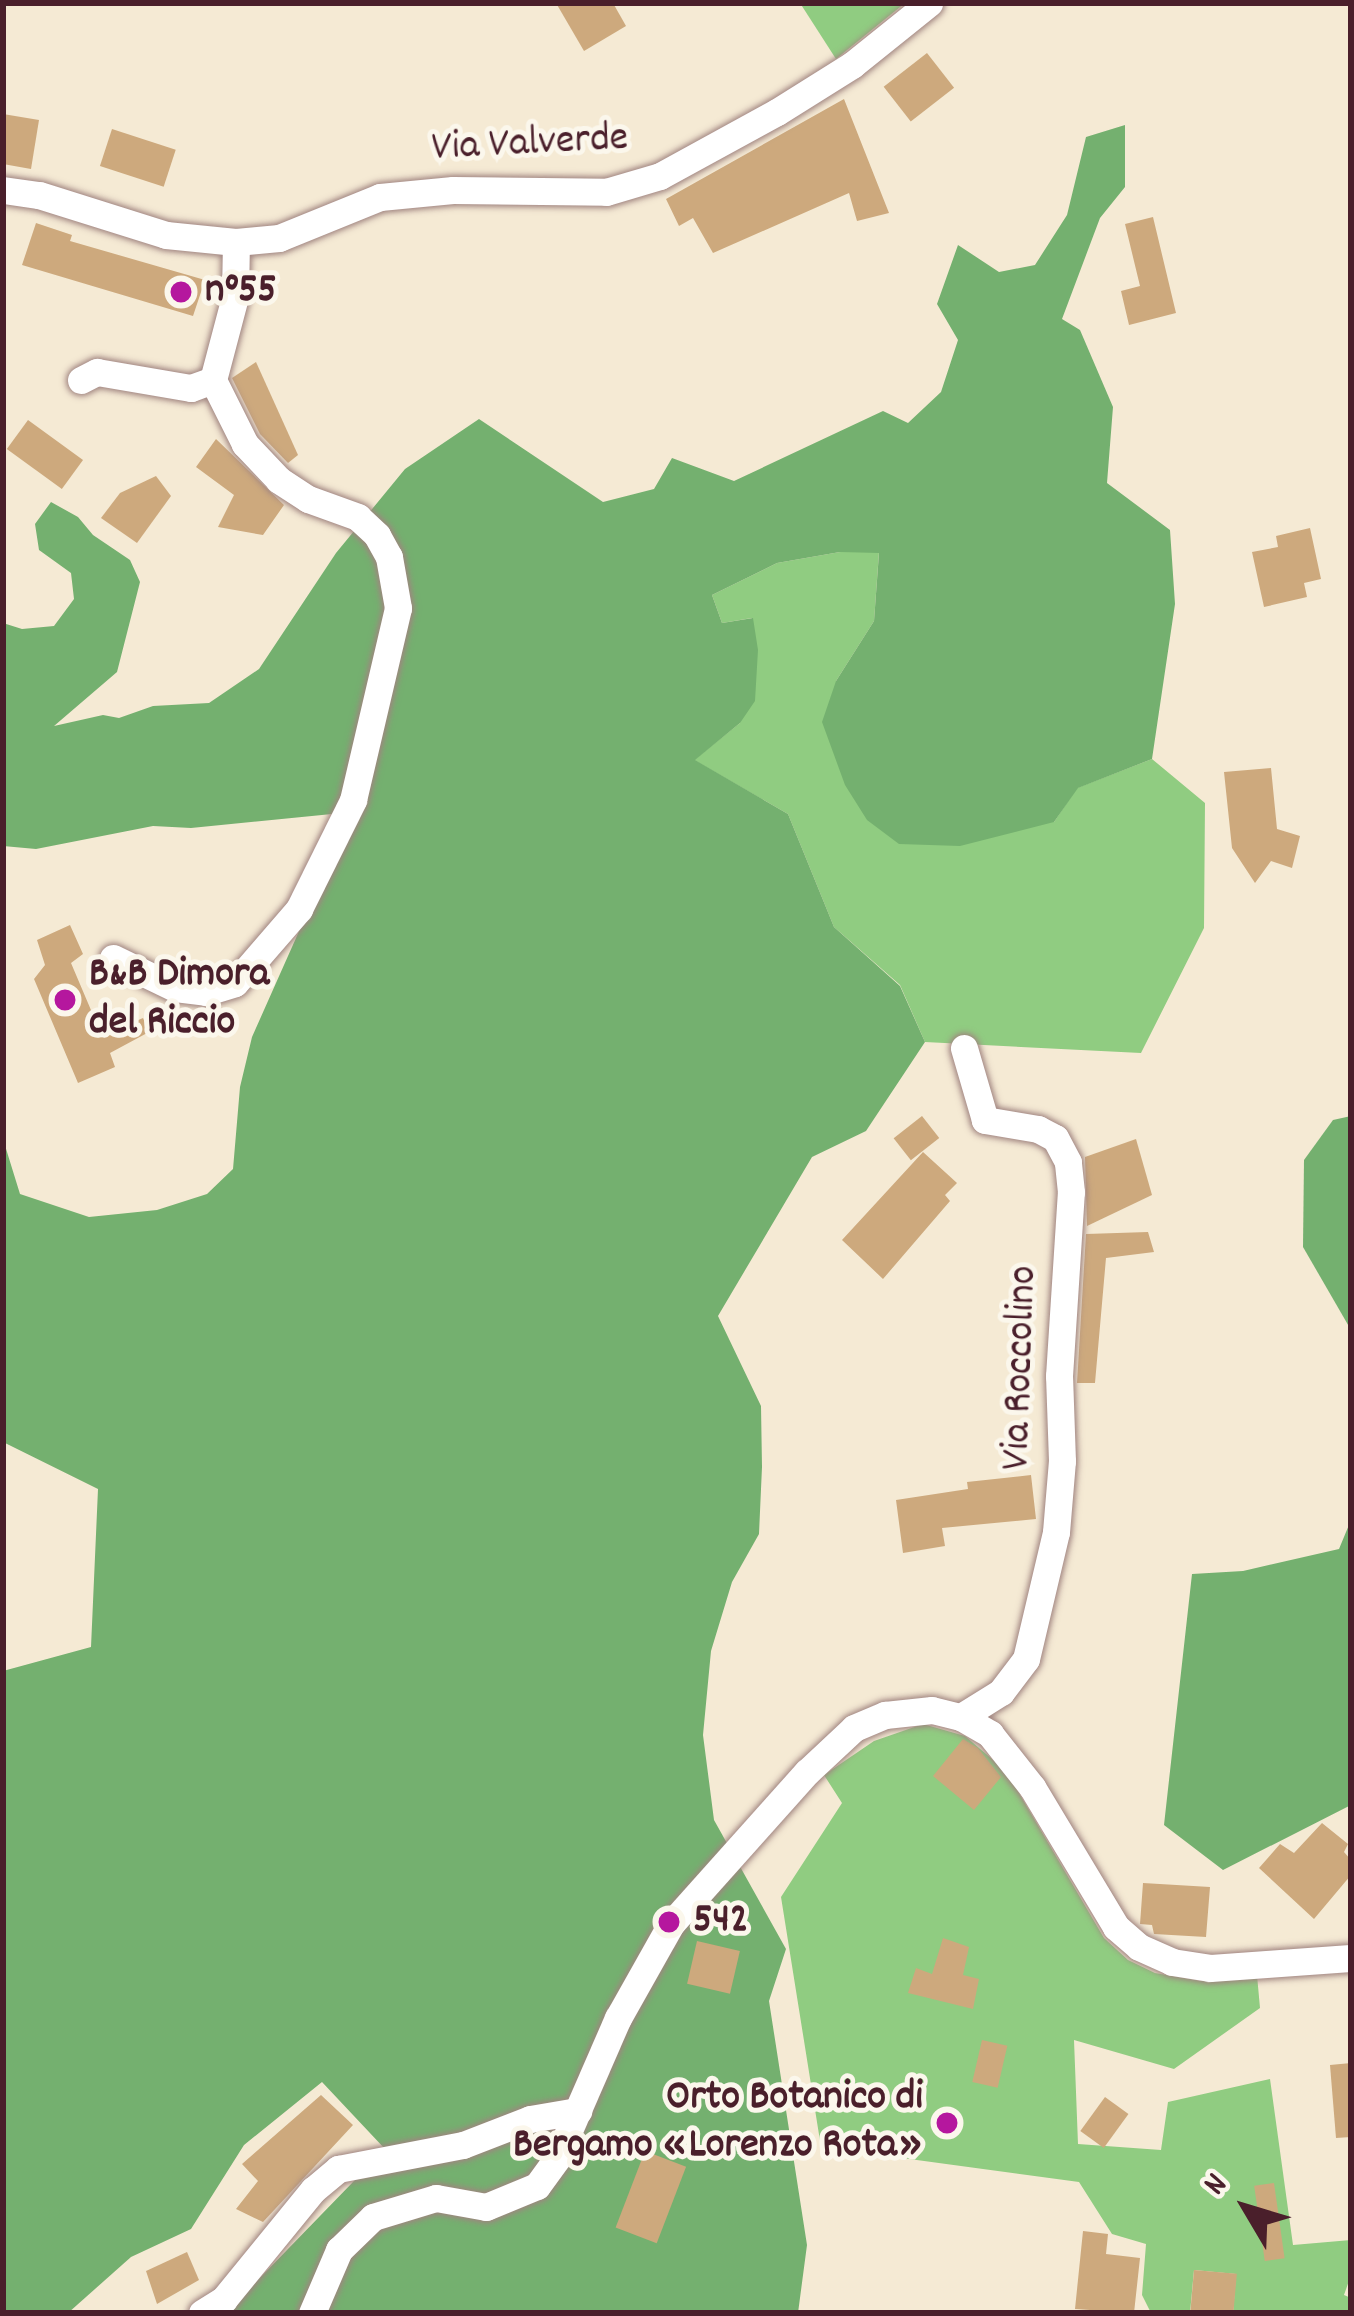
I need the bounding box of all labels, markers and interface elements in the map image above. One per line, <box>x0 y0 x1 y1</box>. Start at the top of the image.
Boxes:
street label: Via Valverde <box>430 115 630 175</box>
place label: n°55 <box>205 267 277 317</box>
marker: n°55 <box>168 279 194 305</box>
place label: B&B Dimora del Riccio <box>89 951 269 1050</box>
marker: B&B Dimora del Riccio <box>52 987 78 1013</box>
street label: Via Roccolino <box>993 1265 1051 1471</box>
place label: 542 <box>693 1897 748 1947</box>
marker: 542 <box>656 1909 682 1935</box>
place label: Orto Botanico di Bergamo «Lorenzo Rota» <box>513 2074 923 2172</box>
marker: Orto Botanico di Bergamo «Lorenzo Rota» <box>934 2110 960 2136</box>
north arrow <box>1186 2148 1306 2268</box>
text: N <box>1194 2165 1241 2206</box>

